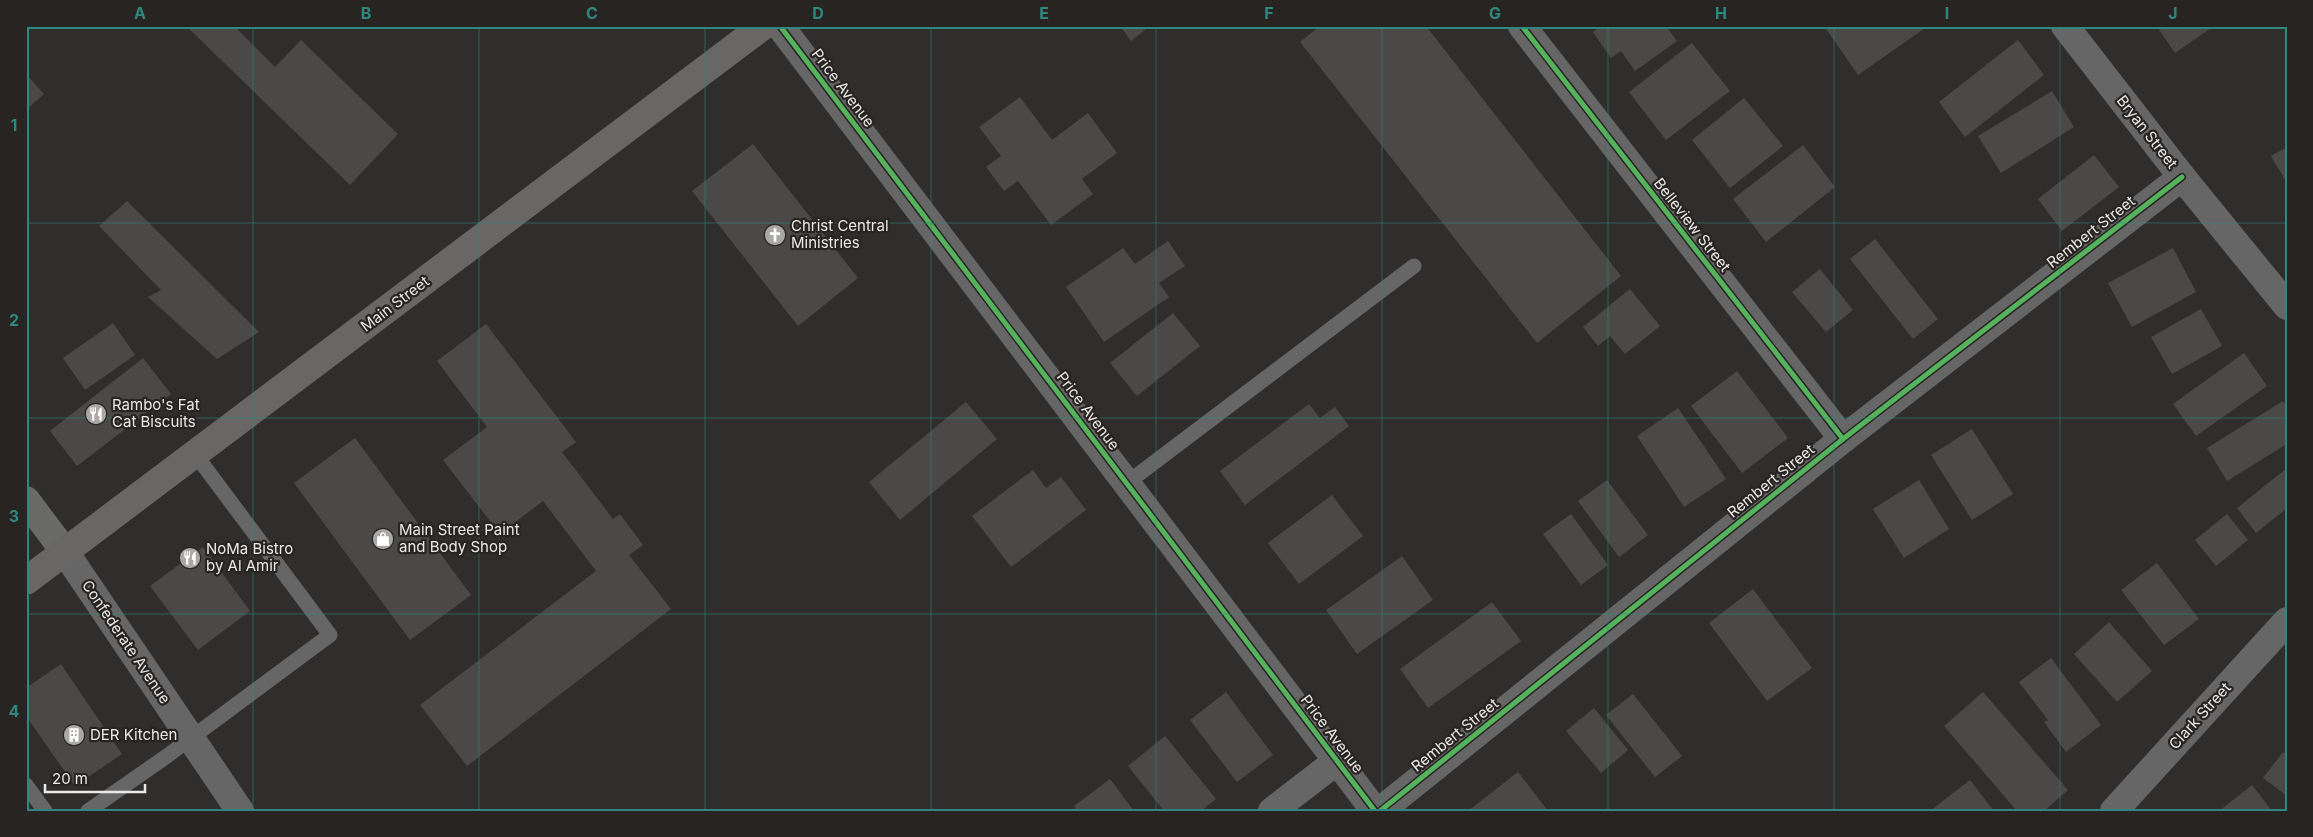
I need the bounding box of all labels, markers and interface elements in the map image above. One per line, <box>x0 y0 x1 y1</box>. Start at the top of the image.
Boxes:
text: A <box>134 3 146 23</box>
text: B <box>361 3 371 23</box>
text: C <box>586 3 598 23</box>
text: D <box>812 3 824 23</box>
text: E <box>1039 3 1049 23</box>
text: F <box>1264 3 1274 23</box>
text: G <box>1489 3 1501 23</box>
text: H <box>1715 3 1727 23</box>
text: I <box>1945 3 1949 23</box>
text: J <box>2168 3 2178 23</box>
street label: Price Avenue <box>808 45 879 131</box>
street label: Bryan Street <box>2113 91 2182 172</box>
text: 1 <box>11 115 17 135</box>
street label: Belleview Street <box>1650 174 1735 275</box>
street label: Rembert Street <box>2043 191 2139 272</box>
place label: Christ Central Ministries <box>791 216 889 252</box>
church icon: Christ Central Ministries <box>763 223 787 247</box>
street label: Main Street <box>357 272 433 336</box>
text: 2 <box>9 310 19 330</box>
street label: Price Avenue <box>1053 368 1124 454</box>
place label: Rambo's Fat Cat Biscuits <box>112 395 200 431</box>
restaurant icon: Rambo's Fat Cat Biscuits <box>84 402 108 426</box>
street label: Rembert Street <box>1723 440 1818 522</box>
text: 3 <box>9 506 19 526</box>
place label: Main Street Paint and Body Shop <box>399 520 520 556</box>
shop icon: Main Street Paint and Body Shop <box>371 527 395 551</box>
place label: NoMa Bistro by Al Amir <box>206 539 293 575</box>
restaurant icon: NoMa Bistro by Al Amir <box>178 546 202 570</box>
street label: Confederate Avenue <box>78 576 175 707</box>
street label: Clark Street <box>2165 678 2235 753</box>
street label: Price Avenue <box>1297 691 1368 777</box>
street label: Rembert Street <box>1407 694 1502 776</box>
text: 4 <box>9 701 20 721</box>
building icon: DER Kitchen <box>62 723 86 747</box>
place label: DER Kitchen <box>90 725 177 744</box>
scale bar <box>45 762 145 794</box>
text: 20 m <box>52 769 88 788</box>

